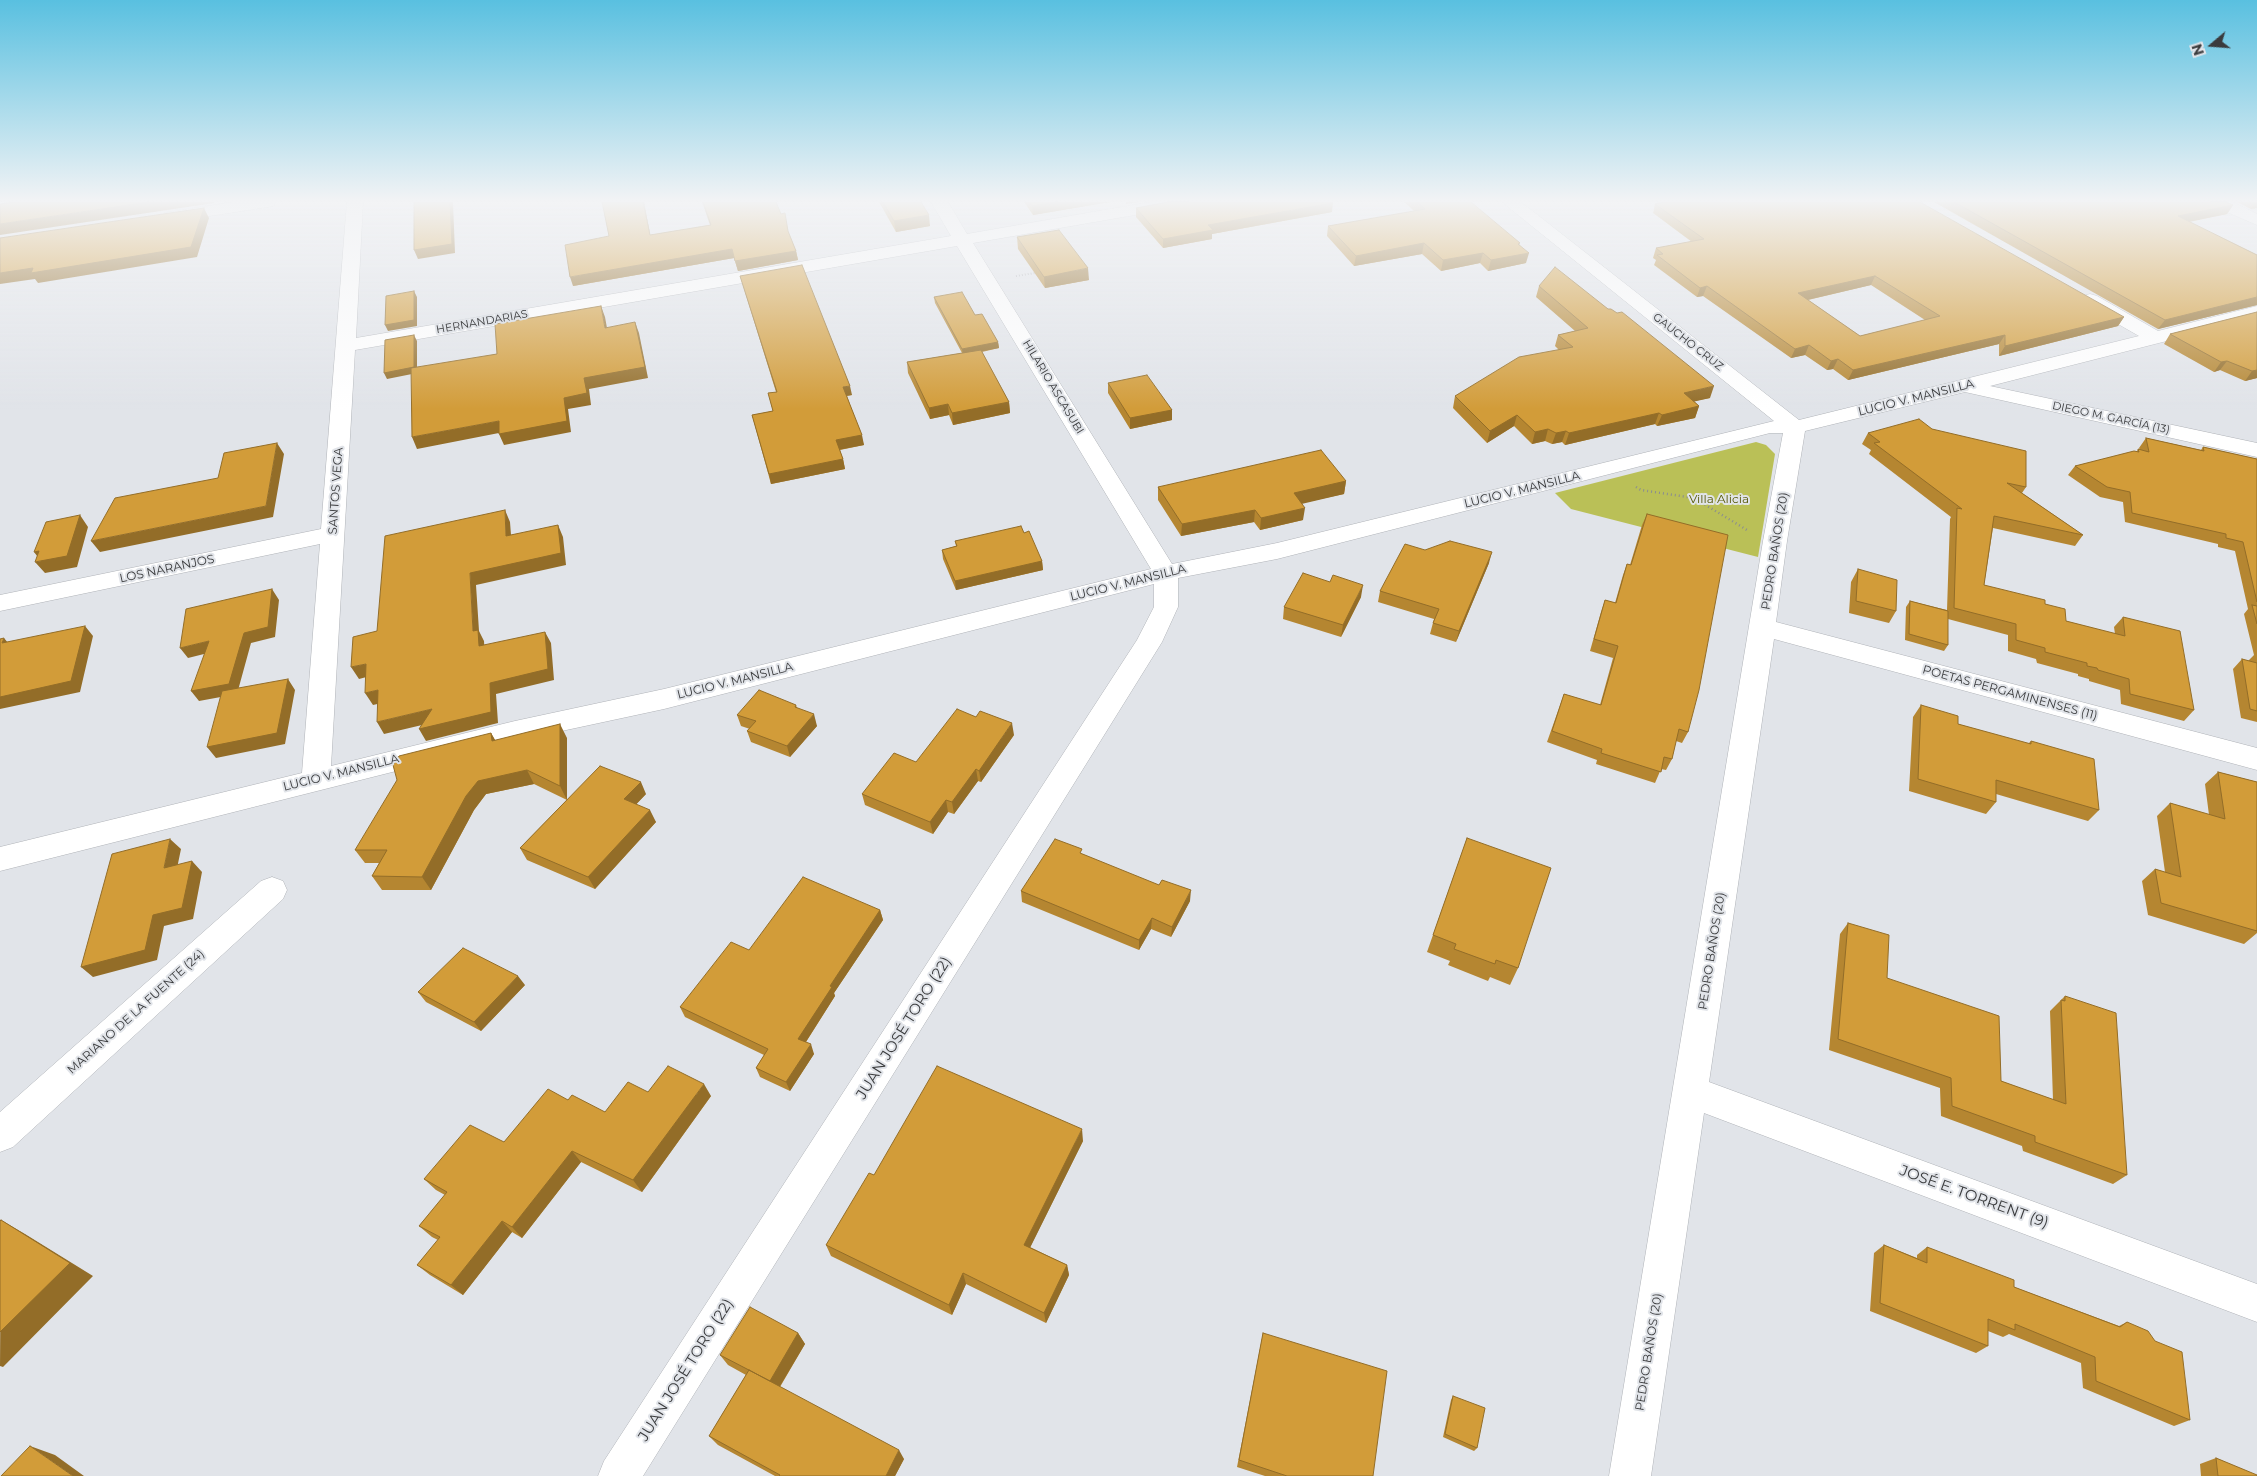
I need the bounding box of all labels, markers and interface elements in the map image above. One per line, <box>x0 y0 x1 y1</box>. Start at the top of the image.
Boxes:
north arrow <box>2187 20 2237 70</box>
text: N <box>2187 41 2208 58</box>
street label: HERNANDARIAS <box>435 307 529 337</box>
street label: GAUCHO CRUZ <box>1650 311 1726 373</box>
street label: HILARIO ASCASUBI <box>1020 338 1086 436</box>
street label: LUCIO V. MANSILLA <box>1857 377 1975 419</box>
street label: DIEGO M. GARCÍA (13) <box>2051 399 2171 437</box>
street label: SANTOS VEGA <box>326 447 346 535</box>
street label: LUCIO V. MANSILLA <box>1463 469 1581 511</box>
street label: PEDRO BAÑOS (20) <box>1759 491 1791 611</box>
park label: Villa Alicia <box>1689 492 1749 506</box>
street label: LOS NARANJOS <box>118 552 216 586</box>
street label: LUCIO V. MANSILLA <box>1069 562 1187 604</box>
street label: LUCIO V. MANSILLA <box>676 660 794 702</box>
street label: POETAS PERGAMINENSES (11) <box>1921 663 2099 723</box>
street label: LUCIO V. MANSILLA <box>282 752 400 794</box>
street label: PEDRO BAÑOS (20) <box>1696 891 1728 1011</box>
street label: MARIANO DE LA FUENTE (24) <box>65 947 207 1077</box>
street label: JUAN JOSÉ TORO (22) <box>853 953 955 1103</box>
street label: JOSÉ E. TORRENT (9) <box>1897 1162 2051 1232</box>
street label: PEDRO BAÑOS (20) <box>1633 1292 1665 1412</box>
street label: JUAN JOSÉ TORO (22) <box>635 1295 737 1445</box>

